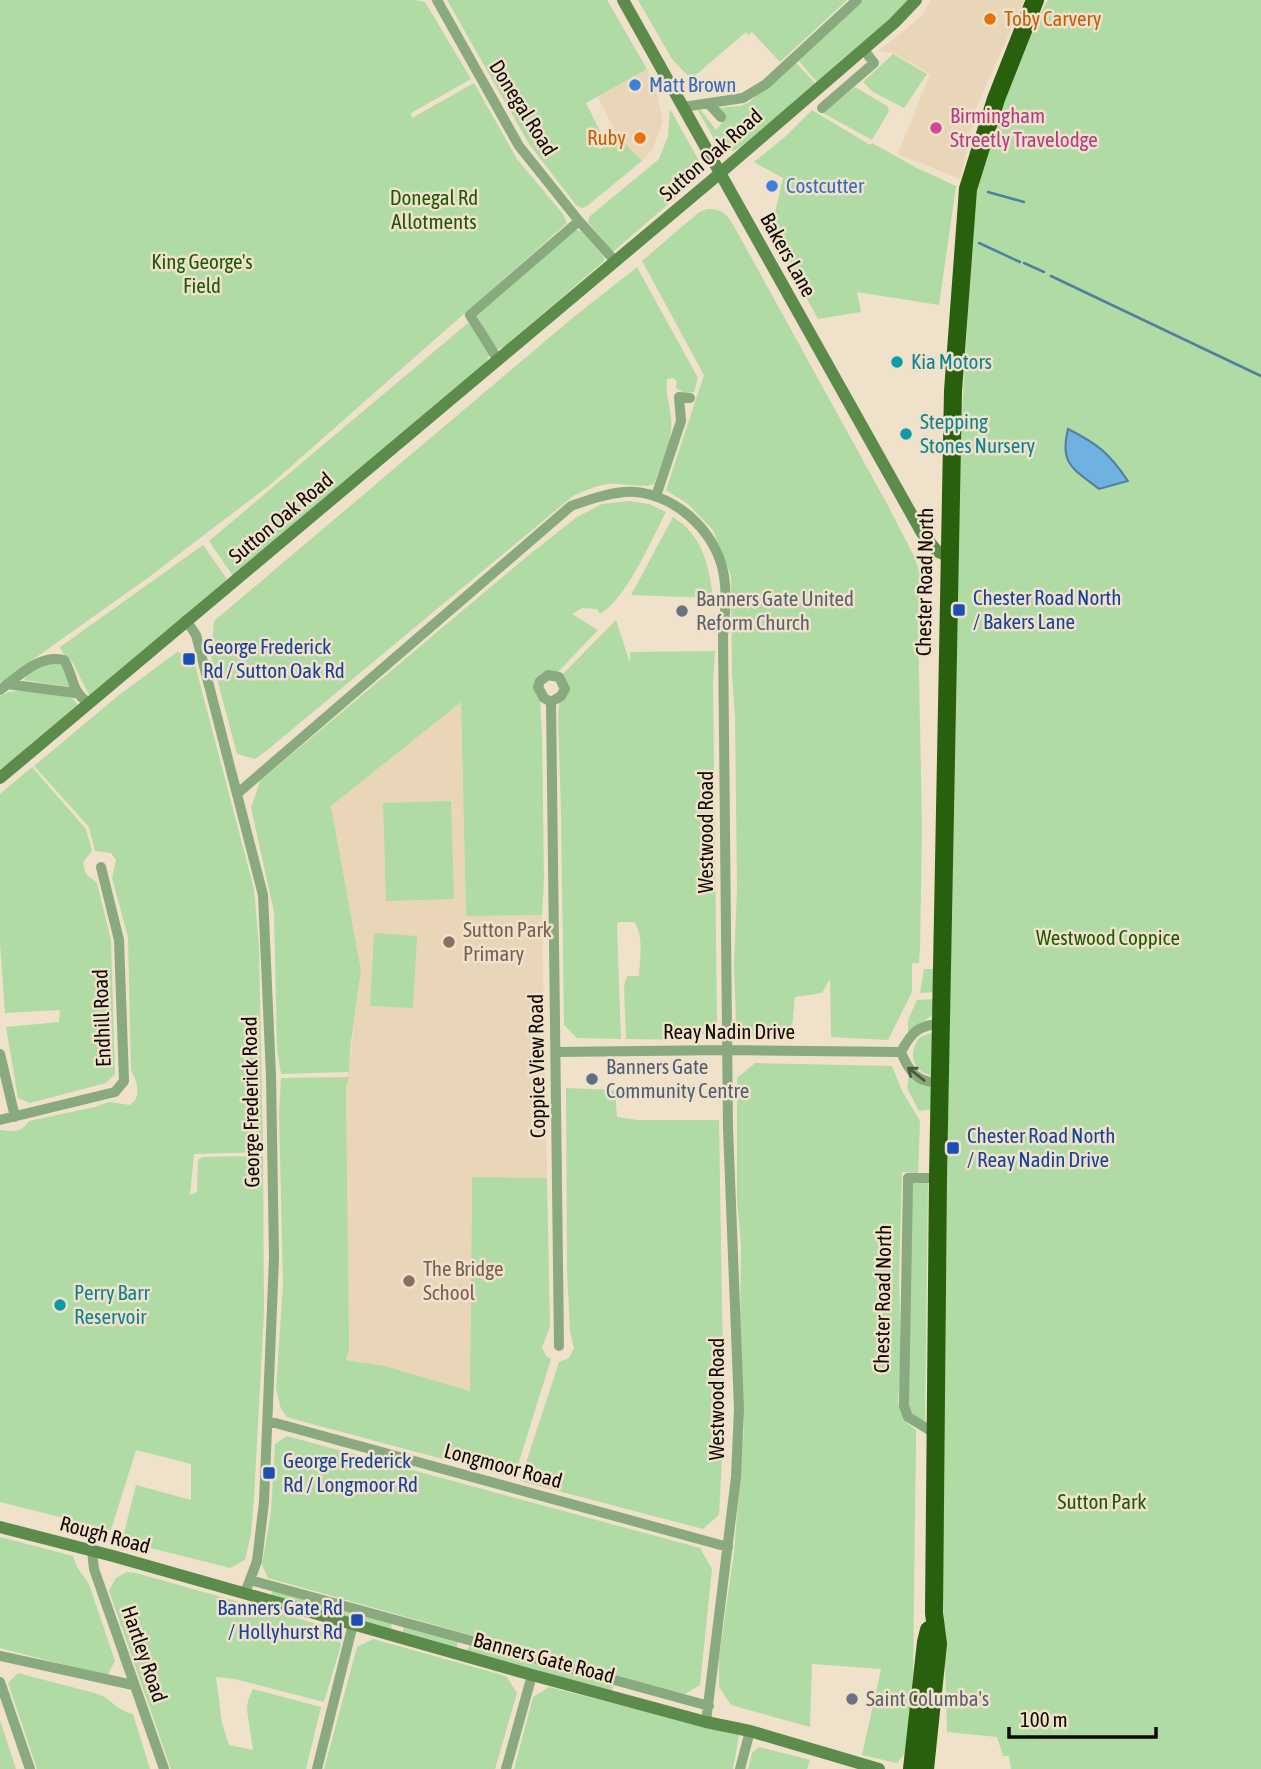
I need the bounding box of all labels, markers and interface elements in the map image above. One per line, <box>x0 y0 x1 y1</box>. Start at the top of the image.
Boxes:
place label: Toby Carvery <box>1004 6 1102 30</box>
marker: Toby Carvery <box>982 11 998 27</box>
street label: Donegal Road <box>485 55 563 160</box>
place label: Matt Brown <box>649 72 736 96</box>
marker: Matt Brown <box>627 77 643 93</box>
street label: Sutton Oak Road <box>654 103 767 205</box>
place label: Birmingham Streetly Travelodge <box>950 103 1098 151</box>
marker: Birmingham Streetly Travelodge <box>928 120 944 136</box>
place label: Ruby <box>587 125 626 149</box>
marker: Ruby <box>632 130 648 146</box>
place label: Costcutter <box>786 173 865 197</box>
marker: Costcutter <box>764 178 780 194</box>
park label: Donegal Rd Allotments <box>390 185 478 233</box>
street label: Bakers Lane <box>756 208 822 301</box>
park label: King George's Field <box>151 249 253 297</box>
place label: Kia Motors <box>911 349 992 373</box>
marker: Kia Motors <box>889 354 905 370</box>
place label: Stepping Stones Nursery <box>920 409 1035 457</box>
marker: Stepping Stones Nursery <box>898 426 914 442</box>
street label: Sutton Oak Road <box>224 467 337 568</box>
street label: Chester Road North <box>911 508 937 656</box>
place label: Chester Road North / Bakers Lane <box>973 585 1121 633</box>
place label: Banners Gate United Reform Church <box>696 586 854 634</box>
marker: Chester Road North / Bakers Lane <box>951 602 967 618</box>
marker: Banners Gate United Reform Church <box>674 603 690 619</box>
place label: George Frederick Rd / Sutton Oak Rd <box>203 634 345 682</box>
marker: George Frederick Rd / Sutton Oak Rd <box>181 651 197 667</box>
street label: Westwood Road <box>693 771 717 893</box>
place label: Sutton Park Primary <box>463 917 552 965</box>
park label: Westwood Coppice <box>1036 925 1180 949</box>
marker: Sutton Park Primary <box>441 934 457 950</box>
street label: Endhill Road <box>87 969 115 1068</box>
street label: Coppice View Road <box>523 994 549 1138</box>
street label: George Frederick Road <box>237 1016 263 1188</box>
street label: Reay Nadin Drive <box>663 1019 795 1043</box>
place label: Banners Gate Community Centre <box>606 1054 749 1102</box>
one-way arrow <box>907 1067 926 1082</box>
marker: Banners Gate Community Centre <box>584 1071 600 1087</box>
place label: Chester Road North / Reay Nadin Drive <box>967 1123 1115 1171</box>
marker: Chester Road North / Reay Nadin Drive <box>945 1140 961 1156</box>
street label: Chester Road North <box>869 1225 895 1373</box>
place label: The Bridge School <box>423 1256 503 1304</box>
marker: The Bridge School <box>401 1273 417 1289</box>
place label: Perry Barr Reservoir <box>74 1280 150 1328</box>
marker: Perry Barr Reservoir <box>52 1297 68 1313</box>
street label: Westwood Road <box>704 1338 728 1460</box>
street label: Longmoor Road <box>442 1438 565 1492</box>
place label: George Frederick Rd / Longmoor Rd <box>283 1448 418 1496</box>
marker: George Frederick Rd / Longmoor Rd <box>261 1465 277 1481</box>
park label: Sutton Park <box>1058 1489 1146 1513</box>
street label: Rough Road <box>57 1510 153 1558</box>
place label: Banners Gate Rd / Hollyhurst Rd <box>217 1595 343 1643</box>
street label: Hartley Road <box>117 1602 173 1705</box>
marker: Banners Gate Rd / Hollyhurst Rd <box>349 1612 365 1628</box>
street label: Banners Gate Road <box>471 1627 618 1687</box>
place label: Saint Columba's <box>866 1686 989 1710</box>
marker: Saint Columba's <box>844 1691 860 1707</box>
scale bar <box>1009 1696 1156 1740</box>
text: 100 m <box>1020 1707 1068 1731</box>

